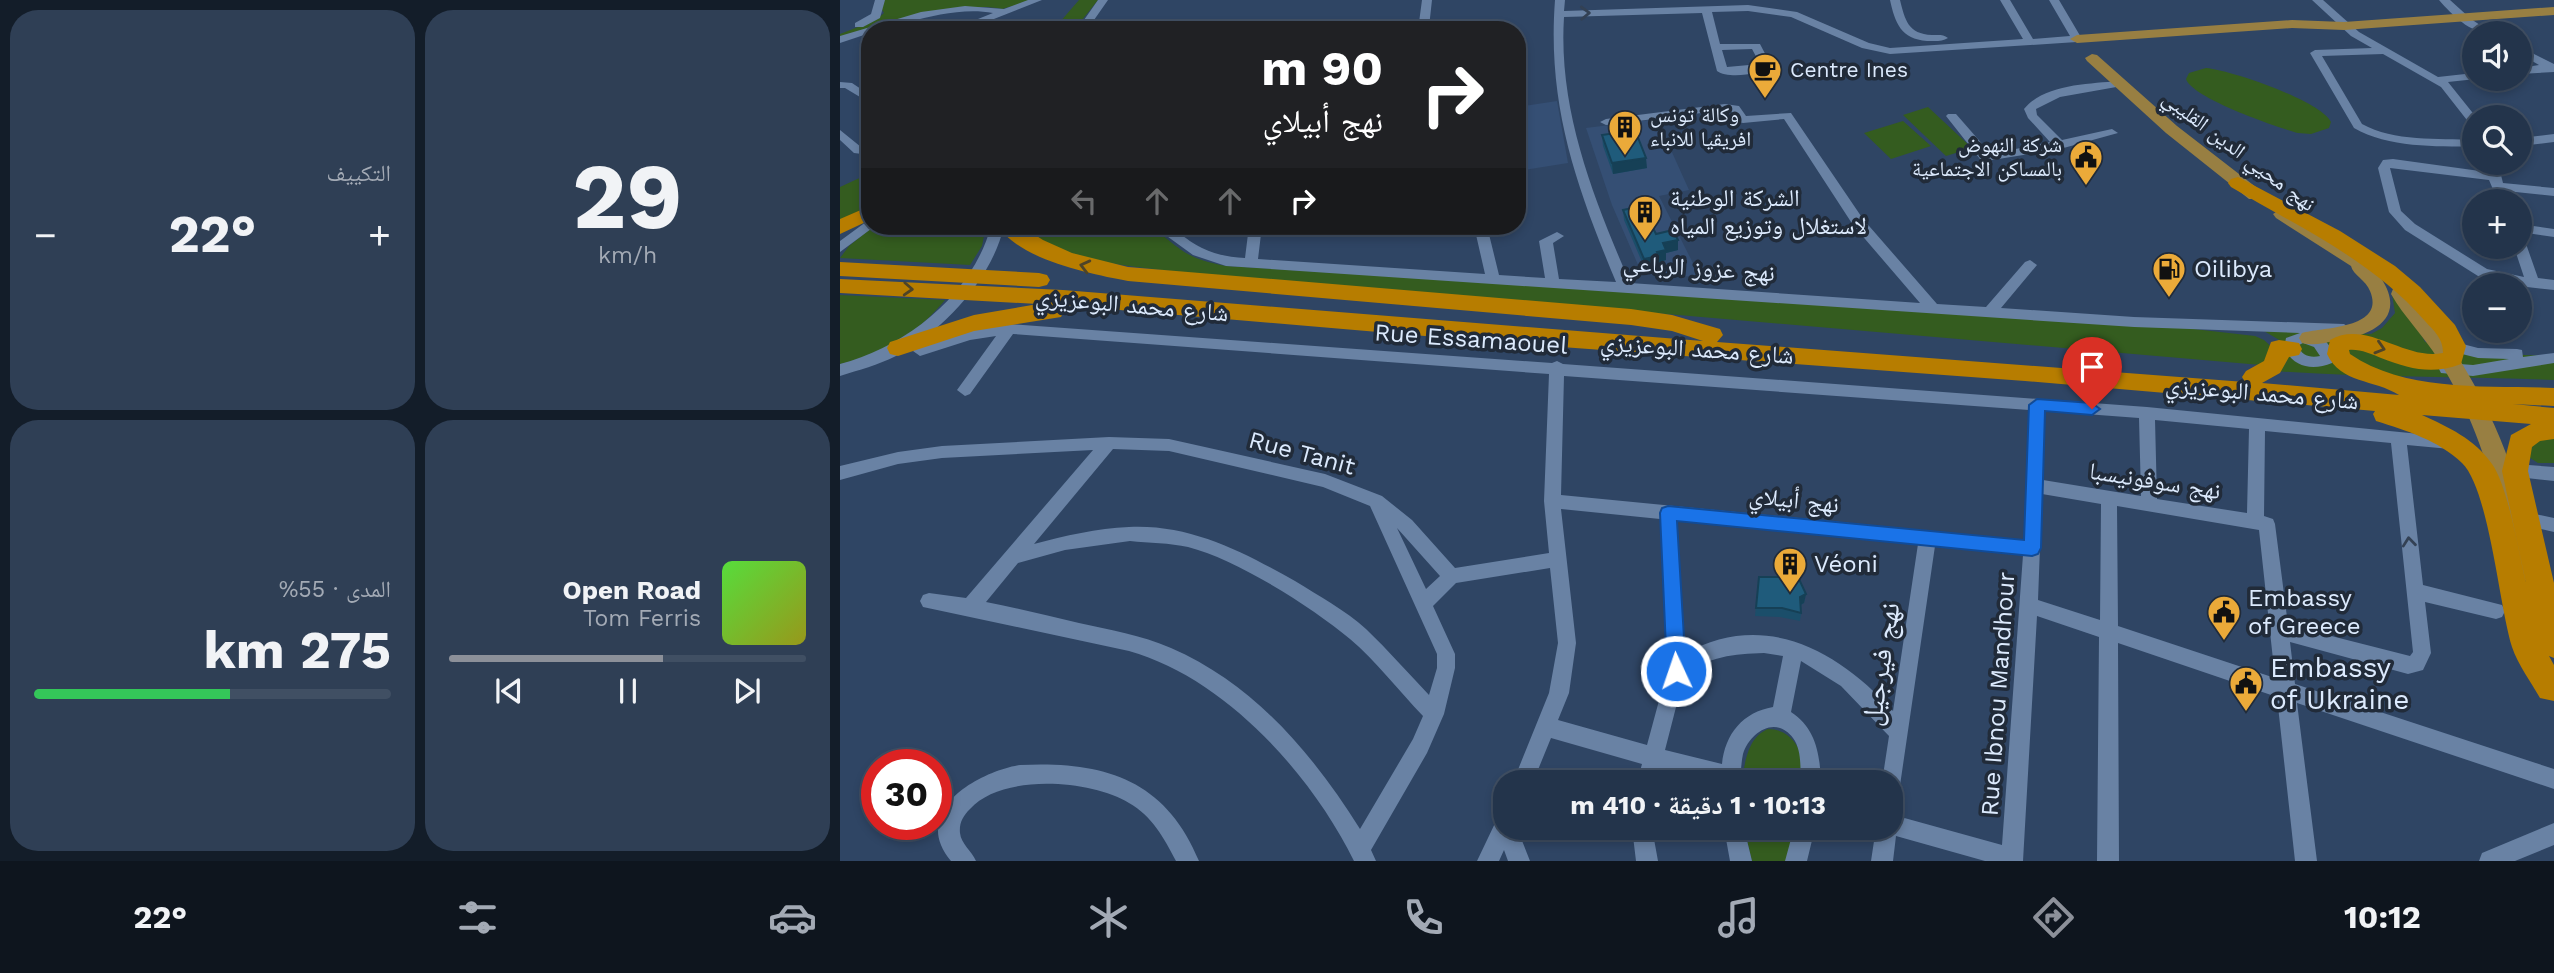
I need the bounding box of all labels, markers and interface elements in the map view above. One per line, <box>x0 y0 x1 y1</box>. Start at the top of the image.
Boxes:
one-way arrow <box>1580 5 1591 21</box>
map controls <box>2462 21 2532 343</box>
button: sound <box>2462 21 2532 91</box>
text: 90 m <box>1261 39 1383 97</box>
icon: right <box>1407 49 1498 140</box>
cafe icon: Centre Ines <box>1746 51 1784 100</box>
place label: Centre Ines <box>1790 57 1908 82</box>
street label: نهج محيي الدين القليبي <box>2155 85 2321 220</box>
text: نهج أبيلاي <box>1263 102 1383 140</box>
place label: وكالة تونس افريقيا للانباء <box>1650 102 1751 151</box>
button: search <box>2462 105 2532 175</box>
building icon: وكالة تونس افريقيا للانباء <box>1606 108 1644 157</box>
place label: شركة النهوض بالمساكن الاجتماعية <box>1912 132 2062 182</box>
public building icon: شركة النهوض بالمساكن الاجتماعية <box>2067 138 2105 187</box>
text: 29 <box>572 143 683 250</box>
text: التكييف <box>326 160 391 187</box>
icon: left <box>1065 182 1103 220</box>
icon: ahead <box>1138 182 1176 220</box>
icon: ahead <box>1211 182 1249 220</box>
icon: right <box>1284 182 1322 220</box>
place label: الشركة الوطنية لاستغلال وتوزيع المياه <box>1670 184 1867 241</box>
button: + <box>2462 189 2532 259</box>
building icon: الشركة الوطنية لاستغلال وتوزيع المياه <box>1626 193 1664 242</box>
text: 22° <box>169 204 256 265</box>
text: − <box>34 213 57 257</box>
text: + <box>368 213 391 257</box>
text: km/h <box>598 242 657 269</box>
street label: نهج عزوز الرباعي <box>1622 249 1776 292</box>
fuel station icon: Oilibya <box>2150 250 2188 299</box>
place label: Oilibya <box>2194 255 2272 283</box>
one-way arrow <box>1079 260 1091 274</box>
button: − <box>2462 273 2532 343</box>
one-way arrow <box>903 282 914 297</box>
street label: شارع محمد البوعزيزي <box>1034 283 1230 332</box>
street label: Rue Essamaouel <box>1373 318 1569 360</box>
street label: شارع محمد البوعزيزي <box>1599 328 1795 375</box>
pin <box>2062 337 2122 409</box>
one-way arrow <box>2373 340 2386 354</box>
icon: arrive <box>2073 348 2111 386</box>
street label: شارع محمد البوعزيزي <box>2164 371 2360 420</box>
street label: Rue Tanit <box>1246 425 1358 481</box>
street label: نهج سوفونيسبا <box>2087 457 2223 506</box>
street label: نهج أبيلاي <box>1747 481 1840 524</box>
one-way arrow <box>2402 536 2417 548</box>
building icon: Véoni <box>1771 545 1809 594</box>
place label: Véoni <box>1814 550 1878 578</box>
street label: Rue Ibnou Mandhour <box>1976 571 2021 817</box>
text: Open Road <box>563 575 701 605</box>
text: المدى · 55% <box>279 576 391 603</box>
place label: Embassy of Greece <box>2248 584 2361 640</box>
public building icon: Embassy of Greece <box>2205 593 2243 642</box>
street label: نهج فيرجيل <box>1854 600 1907 728</box>
text: Tom Ferris <box>583 605 701 632</box>
text: 275 km <box>203 620 391 681</box>
position arrow <box>1639 634 1713 708</box>
place label: Embassy of Ukraine <box>2270 651 2409 716</box>
public building icon: Embassy of Ukraine <box>2227 664 2265 713</box>
icon: previous <box>490 672 528 710</box>
icon: pause <box>609 672 647 710</box>
icon: next <box>728 672 766 710</box>
speed limit sign: 30 <box>861 749 952 840</box>
text: 10:13 · 1 دقيقة · 410 m <box>1570 790 1826 820</box>
icon: filters <box>453 893 502 942</box>
icon: car <box>768 893 817 942</box>
icon: climate <box>1084 893 1133 942</box>
icon: phone <box>1399 893 1448 942</box>
icon: music <box>1714 893 1763 942</box>
icon: directions <box>2029 893 2078 942</box>
text: 22° <box>133 898 187 936</box>
text: 10:12 <box>2344 898 2421 936</box>

